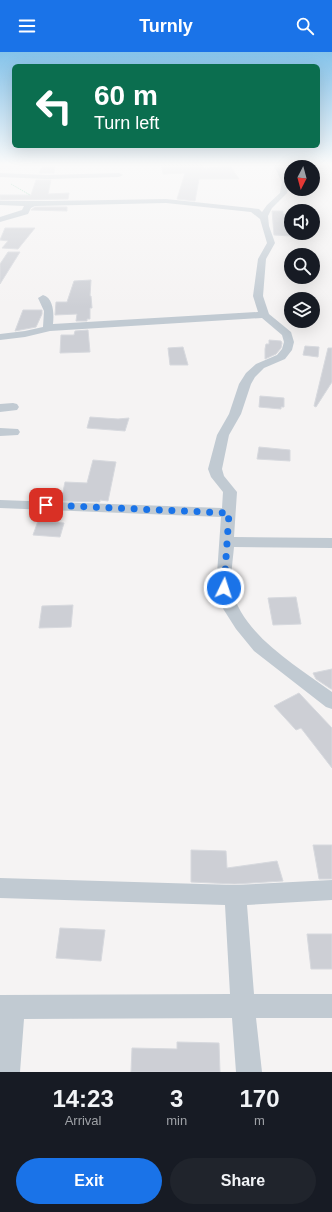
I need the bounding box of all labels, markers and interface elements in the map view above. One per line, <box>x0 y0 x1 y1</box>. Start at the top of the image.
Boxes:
icon: menu <box>16 15 38 37</box>
icon: search <box>294 15 316 37</box>
text: Turnly <box>139 16 193 36</box>
icon: left <box>28 80 80 132</box>
text: 60 m <box>94 80 158 111</box>
text: Turn left <box>94 113 159 133</box>
north arrow <box>284 160 320 196</box>
map controls <box>284 160 320 328</box>
button: sound <box>284 204 320 240</box>
button: search <box>284 248 320 284</box>
button: layers <box>284 292 320 328</box>
pin <box>29 488 63 522</box>
icon: arrive <box>35 494 57 516</box>
position arrow <box>203 567 245 609</box>
text: 14:23 <box>52 1085 114 1112</box>
text: 3 <box>170 1085 183 1112</box>
text: 170 <box>240 1085 280 1112</box>
text: Arrival <box>65 1113 102 1128</box>
text: min <box>166 1113 187 1128</box>
text: m <box>254 1113 265 1128</box>
button: Exit <box>16 1158 162 1204</box>
button: Share <box>170 1158 316 1204</box>

